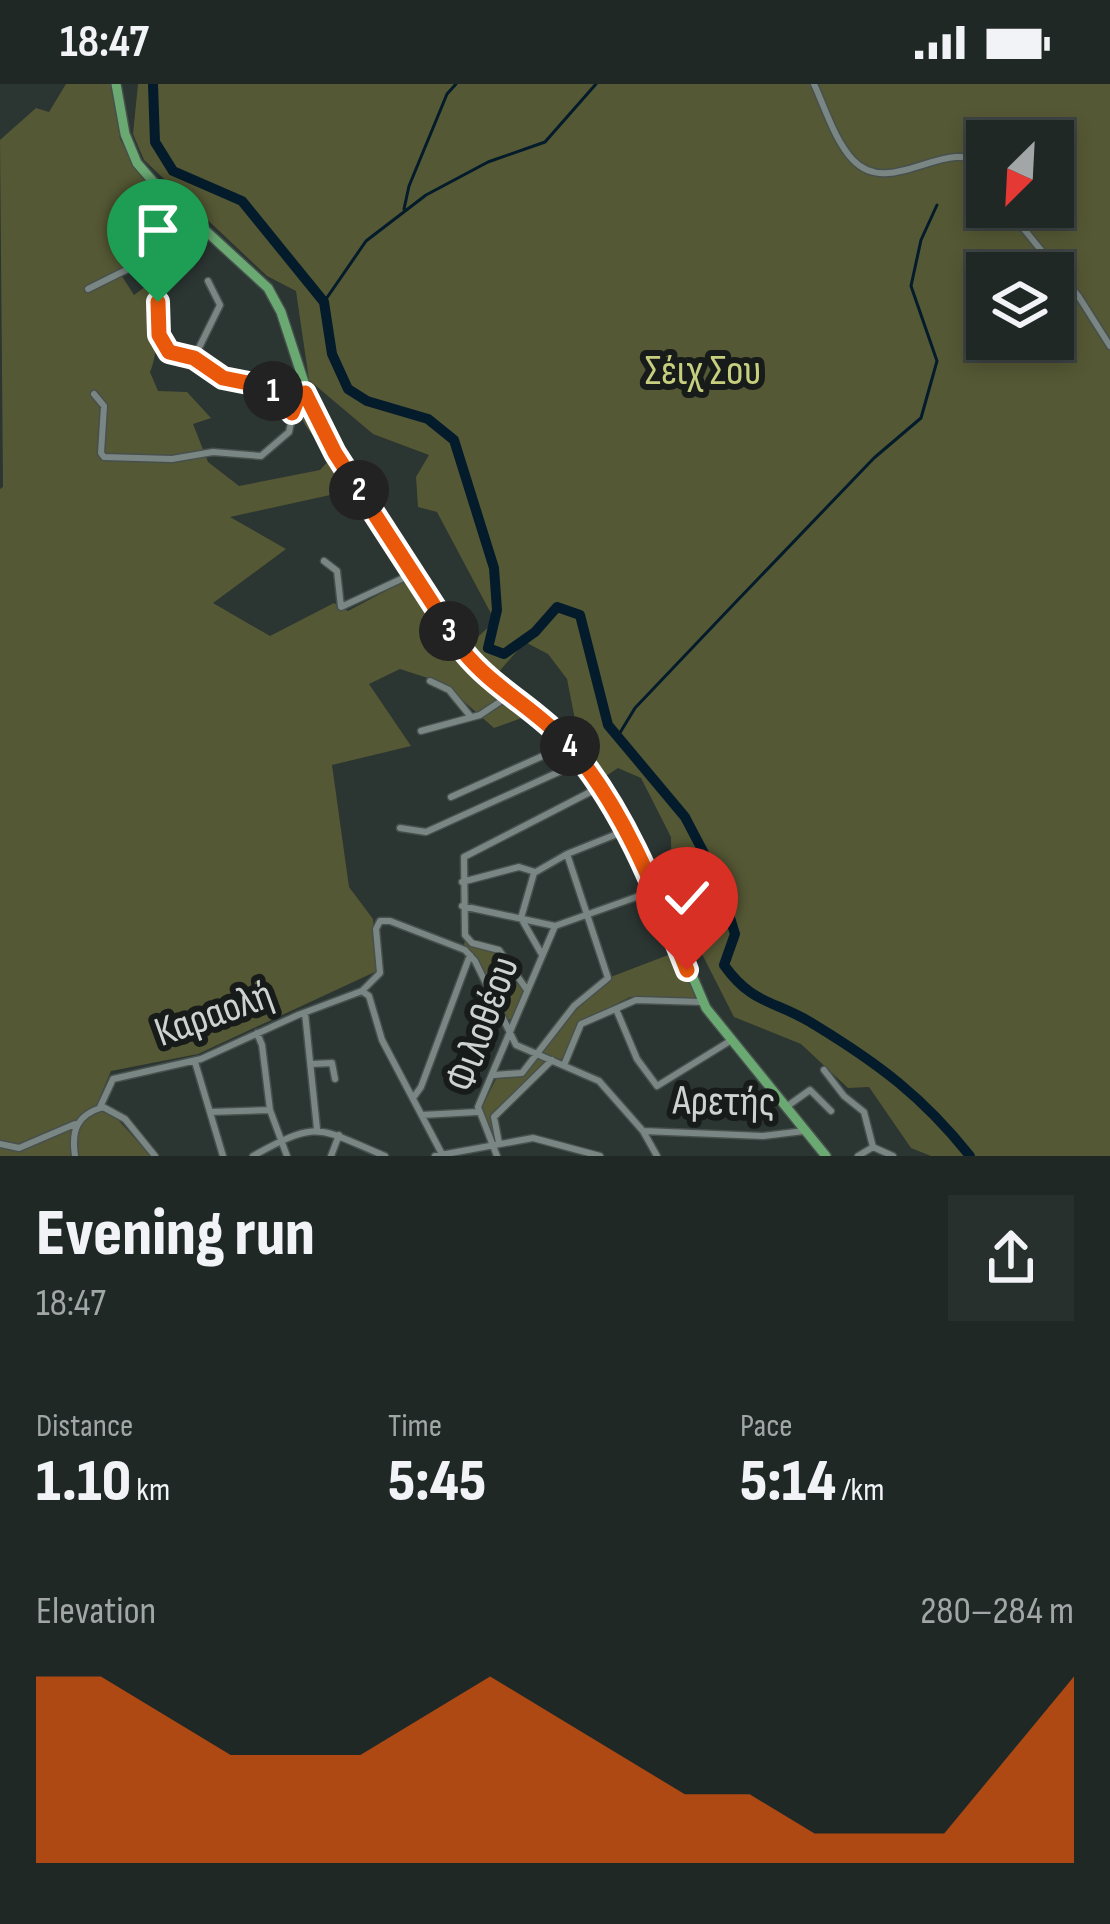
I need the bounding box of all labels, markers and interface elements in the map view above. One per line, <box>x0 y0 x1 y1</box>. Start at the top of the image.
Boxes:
text: 18:47 <box>60 15 149 70</box>
north arrow <box>966 120 1074 228</box>
map controls <box>966 120 1074 360</box>
pin <box>107 179 209 302</box>
icon: arrive <box>125 197 191 263</box>
button: layers <box>966 252 1074 360</box>
park label: Σέιχ Σου <box>645 346 761 397</box>
pin: 1 <box>243 361 303 421</box>
text: 1 <box>267 371 279 411</box>
pin: 2 <box>329 460 389 520</box>
text: 2 <box>352 470 366 510</box>
pin: 3 <box>419 601 479 661</box>
text: 3 <box>442 611 456 651</box>
pin: 4 <box>540 716 600 776</box>
text: 4 <box>562 726 578 766</box>
pin <box>636 847 738 970</box>
icon: check <box>654 865 720 931</box>
street label: Φιλοθέου <box>435 949 531 1099</box>
street label: Καραολή <box>148 969 280 1059</box>
street label: Αρετής <box>671 1076 776 1128</box>
text: Evening run <box>36 1195 315 1274</box>
button: share <box>948 1195 1074 1321</box>
text: 18:47 <box>36 1280 106 1327</box>
text: Distance <box>36 1406 133 1446</box>
text: Time <box>388 1406 442 1446</box>
text: Pace <box>740 1406 793 1446</box>
text: 1.10 <box>36 1446 131 1518</box>
text: 5:45 <box>388 1446 486 1518</box>
text: 5:14 <box>740 1446 836 1518</box>
text: km <box>131 1470 170 1510</box>
text: /km <box>836 1470 884 1510</box>
text: Elevation <box>36 1588 156 1635</box>
text: 280–284 m <box>920 1588 1074 1635</box>

